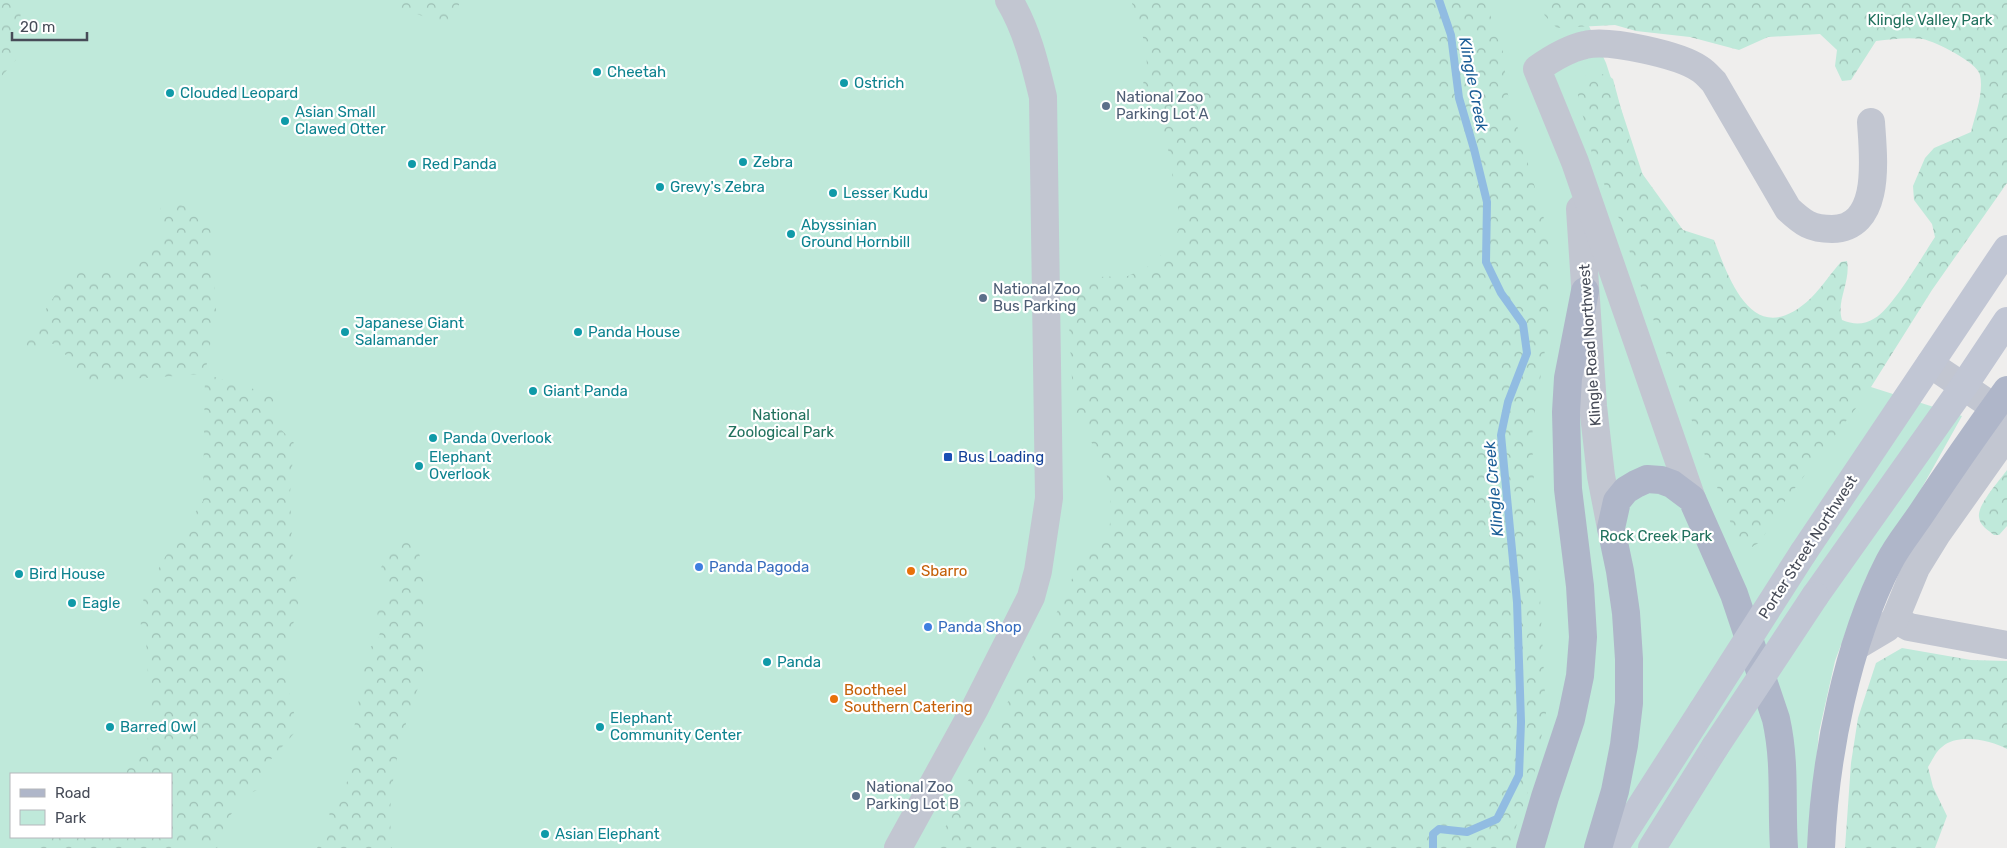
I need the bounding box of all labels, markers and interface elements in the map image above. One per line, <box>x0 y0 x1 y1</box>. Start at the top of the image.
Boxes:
scale bar <box>12 10 88 42</box>
park label: Klingle Valley Park <box>1867 11 1993 29</box>
text: 20 m <box>20 18 55 36</box>
water label: Klingle Creek <box>1455 35 1492 134</box>
place label: Cheetah <box>607 63 666 81</box>
marker: Cheetah <box>591 66 603 78</box>
place label: Ostrich <box>854 74 904 92</box>
marker: Ostrich <box>838 77 850 89</box>
place label: Clouded Leopard <box>180 84 298 102</box>
marker: Clouded Leopard <box>164 87 176 99</box>
place label: National Zoo Parking Lot A <box>1116 88 1209 123</box>
marker: National Zoo Parking Lot A <box>1100 100 1112 112</box>
place label: Asian Small Clawed Otter <box>295 103 386 138</box>
marker: Asian Small Clawed Otter <box>279 115 291 127</box>
place label: Zebra <box>753 153 793 171</box>
place label: Red Panda <box>422 155 497 173</box>
marker: Zebra <box>737 156 749 168</box>
marker: Red Panda <box>406 158 418 170</box>
place label: Grevy's Zebra <box>670 178 765 196</box>
marker: Grevy's Zebra <box>654 181 666 193</box>
place label: Lesser Kudu <box>843 184 928 202</box>
marker: Lesser Kudu <box>827 187 839 199</box>
place label: Abyssinian Ground Hornbill <box>801 216 910 251</box>
marker: Abyssinian Ground Hornbill <box>785 228 797 240</box>
street label: Klingle Road Northwest <box>1575 263 1605 427</box>
place label: National Zoo Bus Parking <box>993 280 1080 315</box>
marker: National Zoo Bus Parking <box>977 292 989 304</box>
place label: Japanese Giant Salamander <box>355 314 464 349</box>
place label: Panda House <box>588 323 680 341</box>
marker: Japanese Giant Salamander <box>339 326 351 338</box>
marker: Panda House <box>572 326 584 338</box>
place label: Giant Panda <box>543 382 628 400</box>
marker: Giant Panda <box>527 385 539 397</box>
park label: National Zoological Park <box>728 406 834 441</box>
place label: Panda Overlook <box>443 429 552 447</box>
marker: Panda Overlook <box>427 432 439 444</box>
water label: Klingle Creek <box>1480 440 1507 538</box>
place label: Elephant Overlook <box>429 448 491 483</box>
place label: Bus Loading <box>958 448 1044 466</box>
marker: Bus Loading <box>942 451 954 463</box>
marker: Elephant Overlook <box>413 460 425 472</box>
street label: Porter Street Northwest <box>1755 472 1861 622</box>
park label: Rock Creek Park <box>1600 527 1713 545</box>
place label: Panda Pagoda <box>709 558 809 576</box>
marker: Panda Pagoda <box>693 561 705 573</box>
place label: Sbarro <box>921 562 967 580</box>
place label: Bird House <box>29 565 105 583</box>
marker: Sbarro <box>905 565 917 577</box>
marker: Bird House <box>13 568 25 580</box>
place label: Eagle <box>82 594 120 612</box>
marker: Eagle <box>66 597 78 609</box>
place label: Panda Shop <box>938 618 1022 636</box>
marker: Panda Shop <box>922 621 934 633</box>
place label: Panda <box>777 653 821 671</box>
marker: Panda <box>761 656 773 668</box>
place label: Bootheel Southern Catering <box>844 681 973 716</box>
marker: Bootheel Southern Catering <box>828 693 840 705</box>
place label: Elephant Community Center <box>610 709 742 744</box>
place label: Barred Owl <box>120 718 196 736</box>
marker: Barred Owl <box>104 721 116 733</box>
marker: Elephant Community Center <box>594 721 606 733</box>
legend <box>10 773 172 838</box>
place label: National Zoo Parking Lot B <box>866 778 959 813</box>
text: Road <box>55 784 91 802</box>
marker: National Zoo Parking Lot B <box>850 790 862 802</box>
text: Park <box>55 809 86 827</box>
place label: Asian Elephant <box>555 825 660 843</box>
marker: Asian Elephant <box>539 828 551 840</box>

